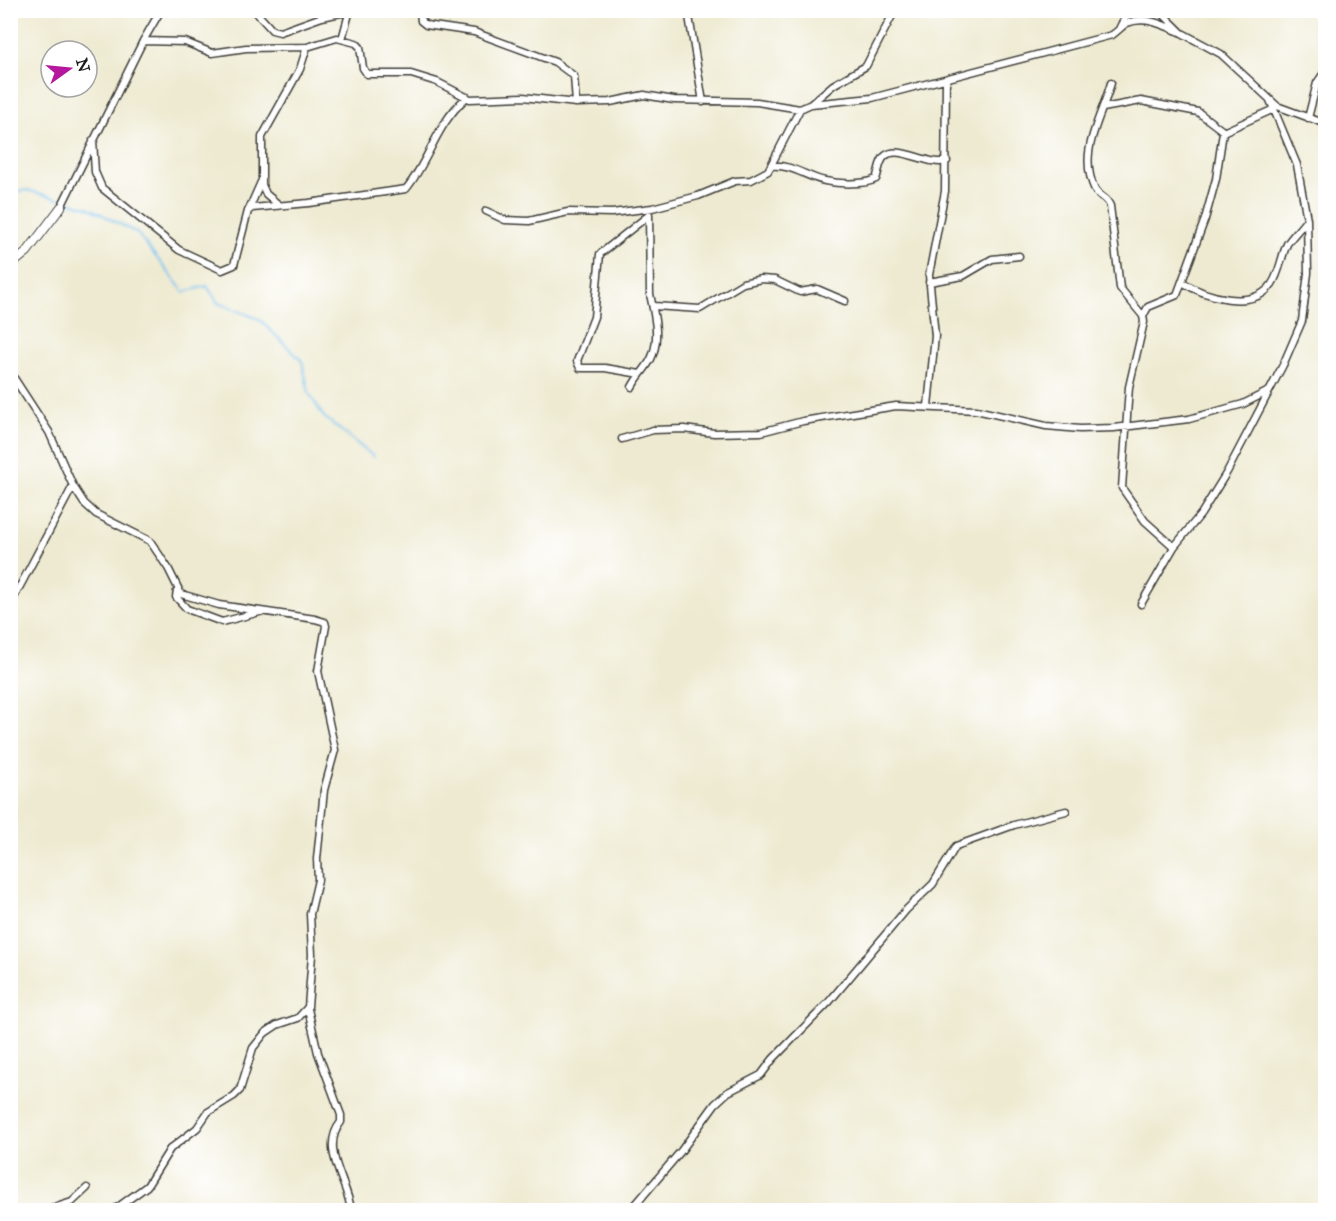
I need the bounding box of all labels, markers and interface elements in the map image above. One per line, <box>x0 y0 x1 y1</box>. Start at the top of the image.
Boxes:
north arrow <box>39 39 99 99</box>
text: N <box>72 56 94 75</box>

